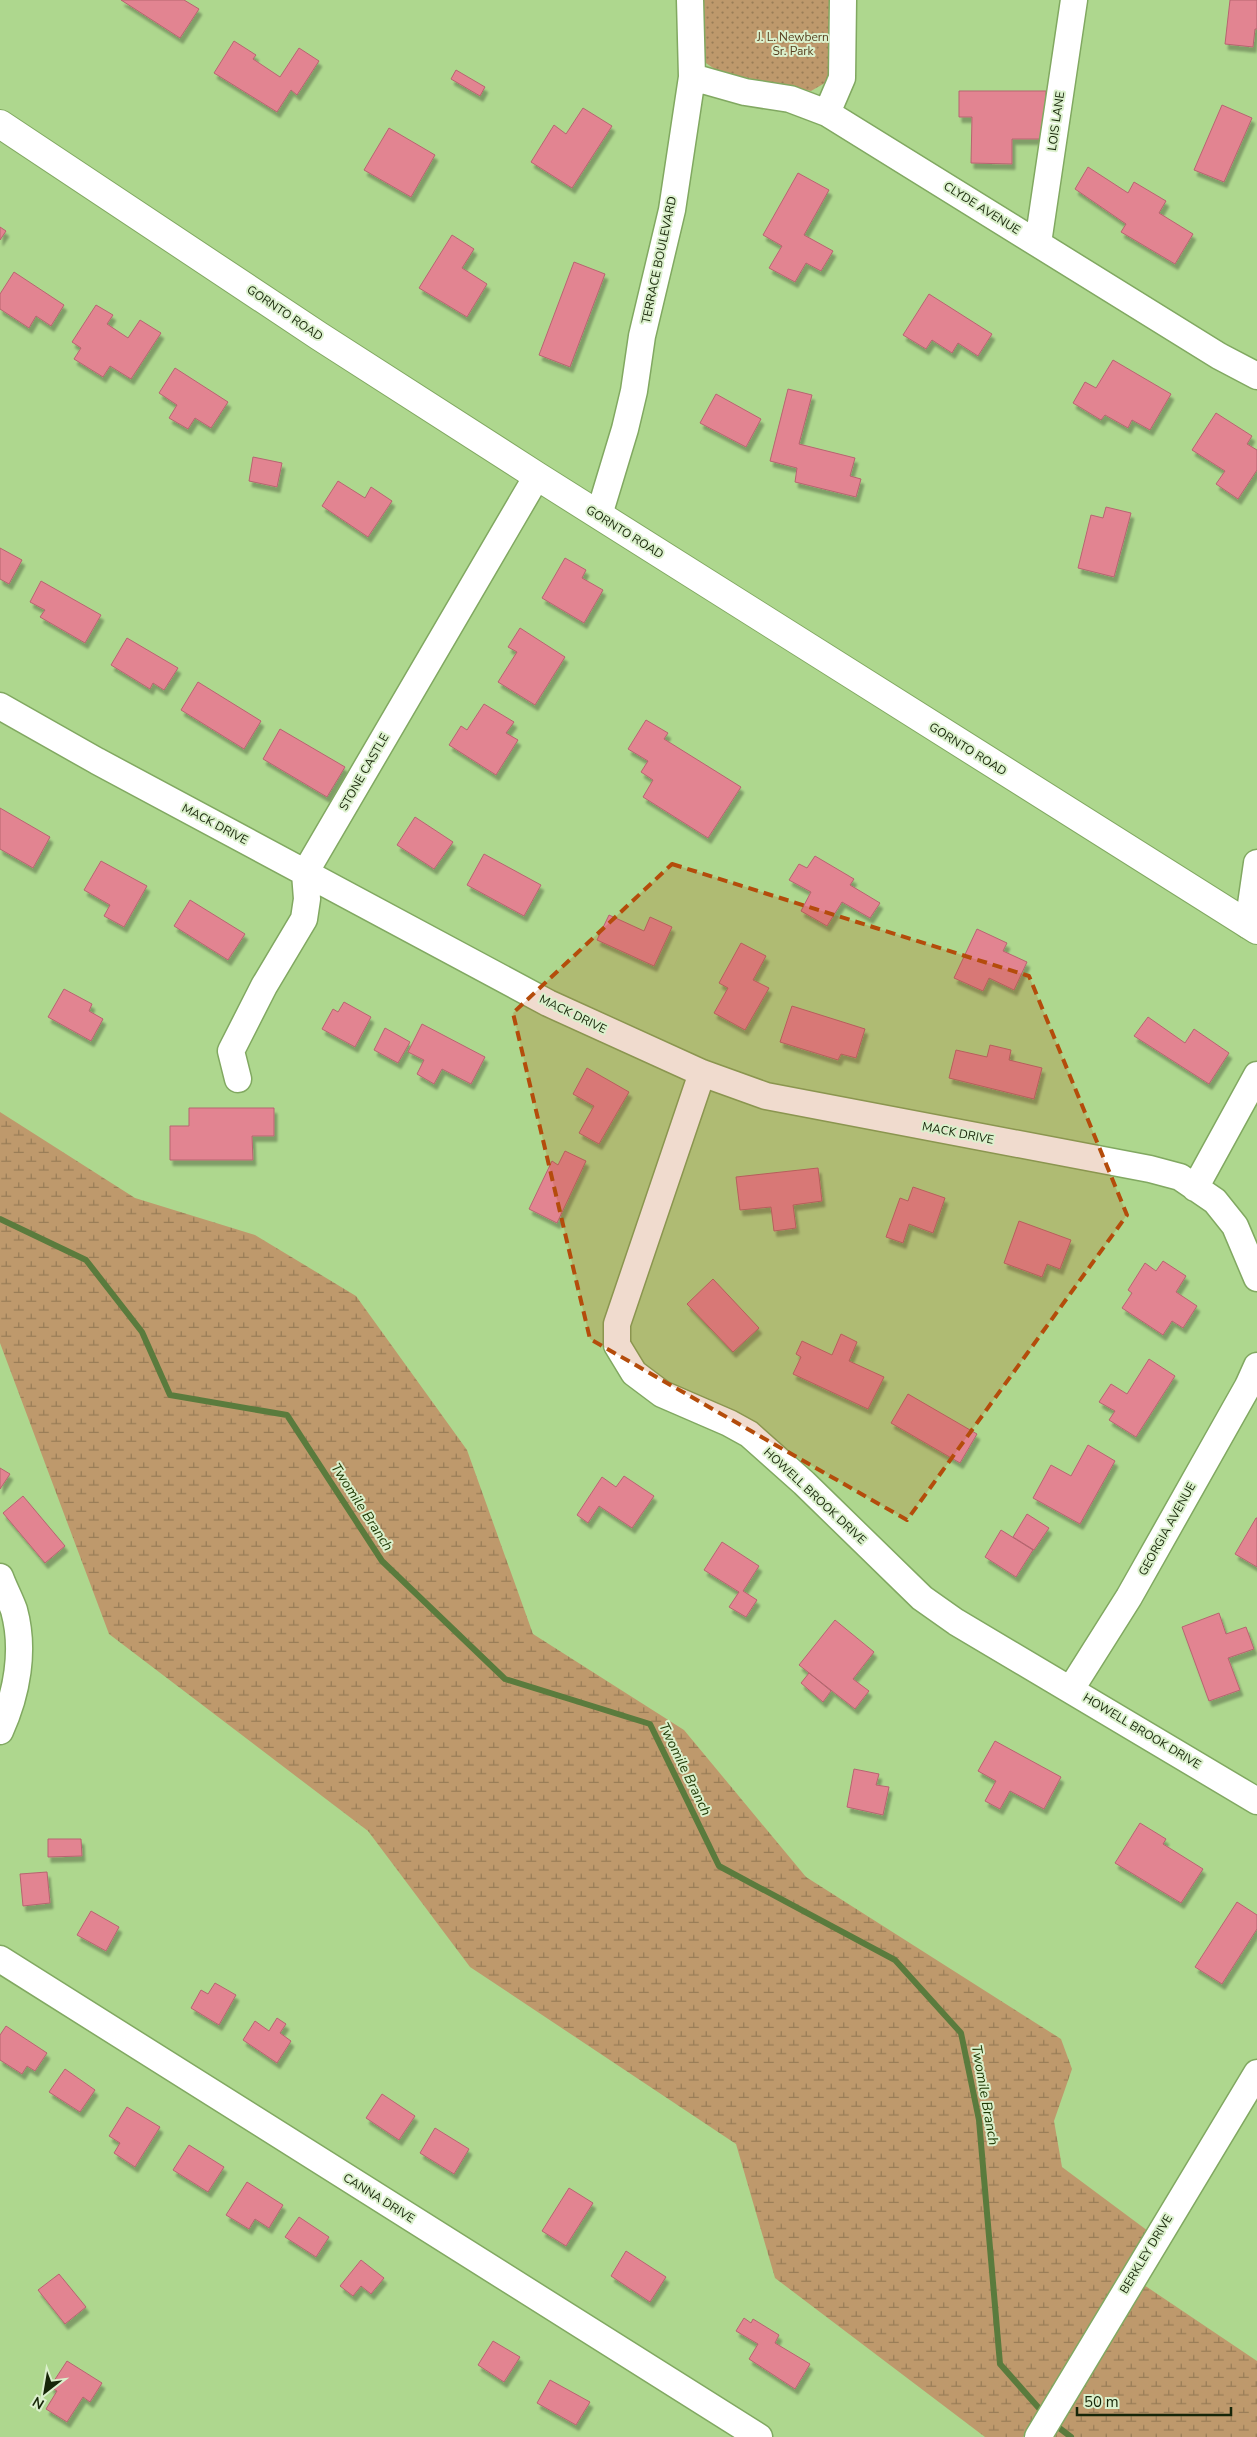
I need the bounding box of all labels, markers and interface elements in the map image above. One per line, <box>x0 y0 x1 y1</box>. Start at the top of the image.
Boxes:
park label: J. L. Newbern Sr. Park <box>756 29 829 59</box>
street label: LOIS LANE <box>1044 90 1068 152</box>
street label: CLYDE AVENUE <box>941 178 1023 238</box>
street label: TERRACE BOULEVARD <box>638 195 680 325</box>
street label: GORNTO ROAD <box>244 282 326 344</box>
street label: GORNTO ROAD <box>583 502 667 562</box>
street label: GORNTO ROAD <box>926 719 1010 779</box>
street label: STONE CASTLE <box>335 731 393 813</box>
street label: MACK DRIVE <box>179 800 251 848</box>
street label: MACK DRIVE <box>537 991 609 1037</box>
street label: MACK DRIVE <box>921 1118 995 1148</box>
street label: HOWELL BROOK DRIVE <box>760 1444 870 1548</box>
water label: Twomile Branch <box>326 1459 398 1555</box>
street label: GEORGIA AVENUE <box>1135 1479 1199 1579</box>
street label: HOWELL BROOK DRIVE <box>1080 1689 1204 1773</box>
water label: Twomile Branch <box>654 1719 716 1819</box>
water label: Twomile Branch <box>967 2043 1003 2147</box>
street label: CANNA DRIVE <box>340 2170 418 2226</box>
street label: BERKLEY DRIVE <box>1116 2211 1176 2297</box>
north arrow <box>20 2367 70 2417</box>
scale bar <box>1077 2384 1231 2416</box>
text: N <box>29 2392 48 2414</box>
text: 50 m <box>1084 2392 1119 2412</box>

